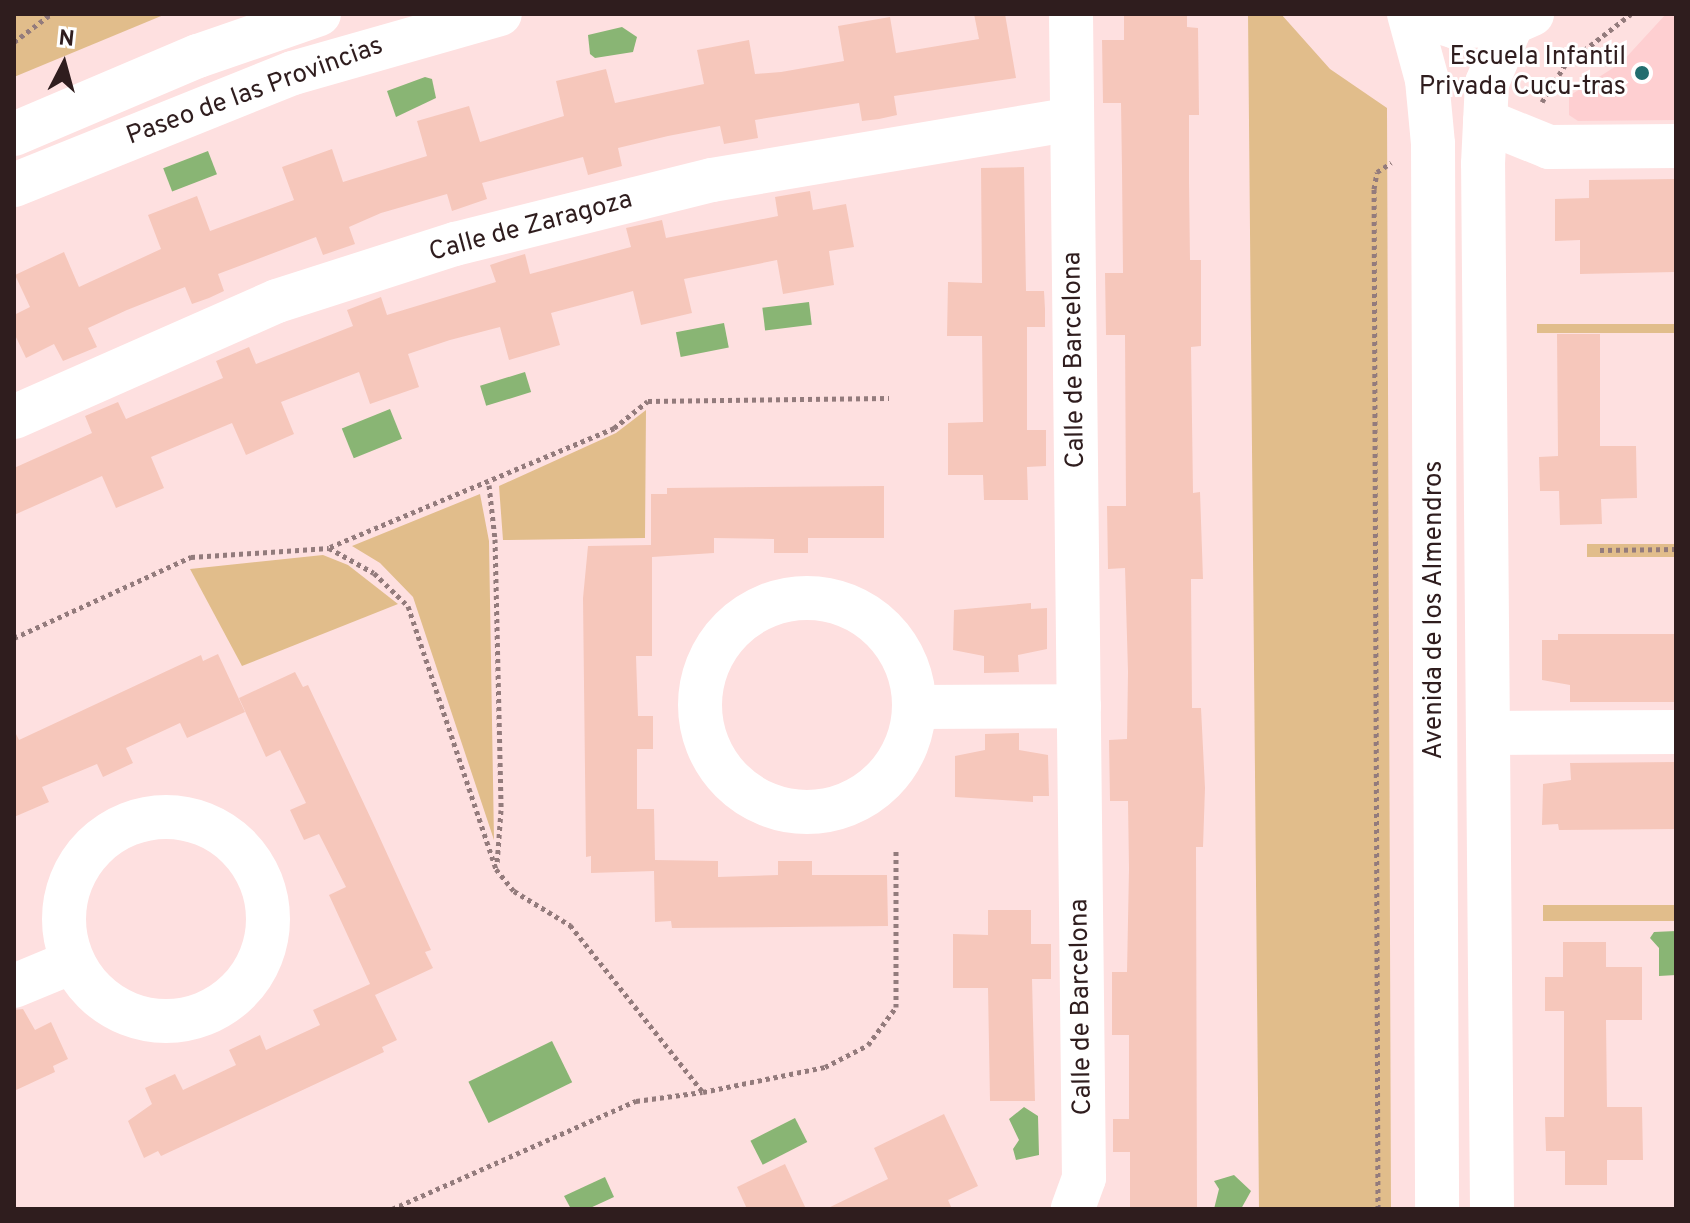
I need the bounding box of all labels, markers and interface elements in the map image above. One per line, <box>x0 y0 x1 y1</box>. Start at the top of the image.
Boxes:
north arrow <box>24 24 104 104</box>
text: N <box>57 25 76 54</box>
street label: Paseo de las Provincias <box>122 31 388 153</box>
place label: Escuela Infantil Privada Cucu-tras <box>1419 42 1626 104</box>
marker: Escuela Infantil Privada Cucu-tras <box>1633 64 1651 82</box>
street label: Calle de Zaragoza <box>426 185 636 269</box>
street label: Calle de Barcelona <box>1058 251 1092 469</box>
street label: Avenida de los Almendros <box>1419 460 1451 760</box>
street label: Calle de Barcelona <box>1065 898 1099 1116</box>

